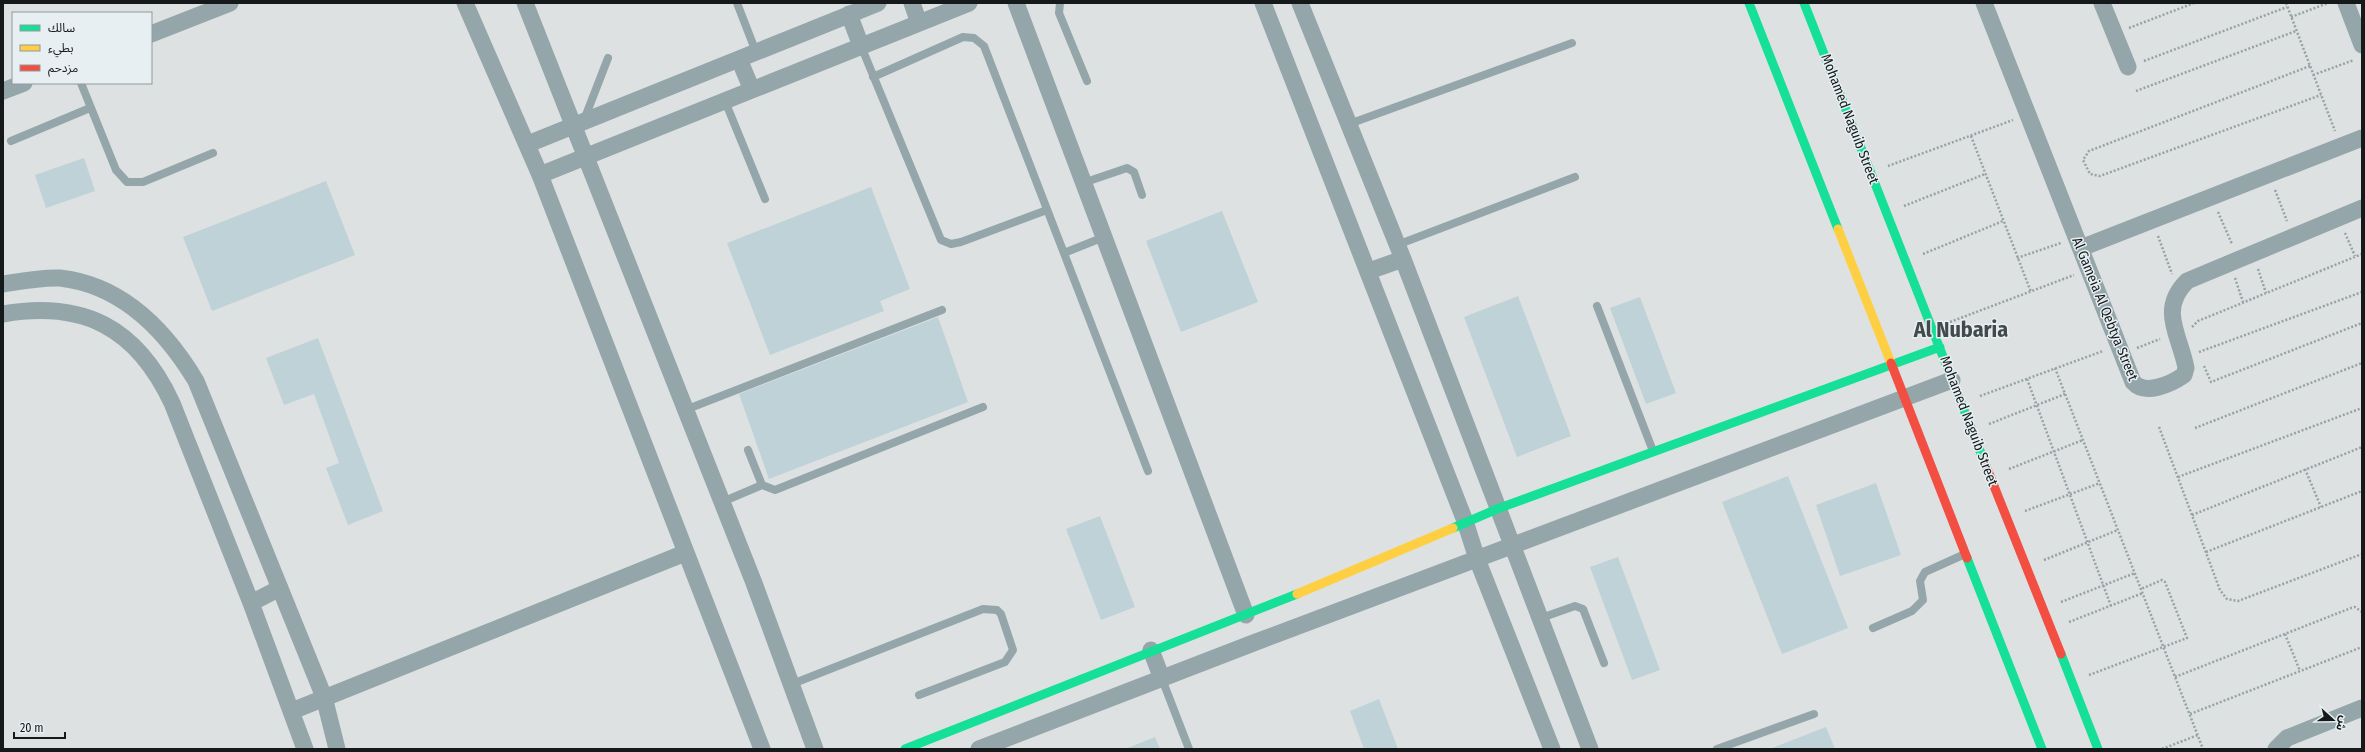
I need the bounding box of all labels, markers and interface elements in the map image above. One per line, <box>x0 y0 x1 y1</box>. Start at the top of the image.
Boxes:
legend <box>12 12 152 84</box>
text: سالك <box>48 21 75 35</box>
text: بطيء <box>48 41 74 58</box>
street label: Mohamed Naguib Street <box>1817 52 1883 187</box>
text: مزدحم <box>48 61 78 77</box>
street label: Al Gameia Al Qebtya Street <box>2068 235 2142 384</box>
district label: Al Nubaria <box>1913 316 2008 343</box>
street label: Mohamed Naguib Street <box>1936 354 2002 489</box>
north arrow <box>2313 700 2353 740</box>
scale bar <box>14 714 65 740</box>
text: ش <box>2333 714 2351 733</box>
text: 20 m <box>20 721 44 735</box>

